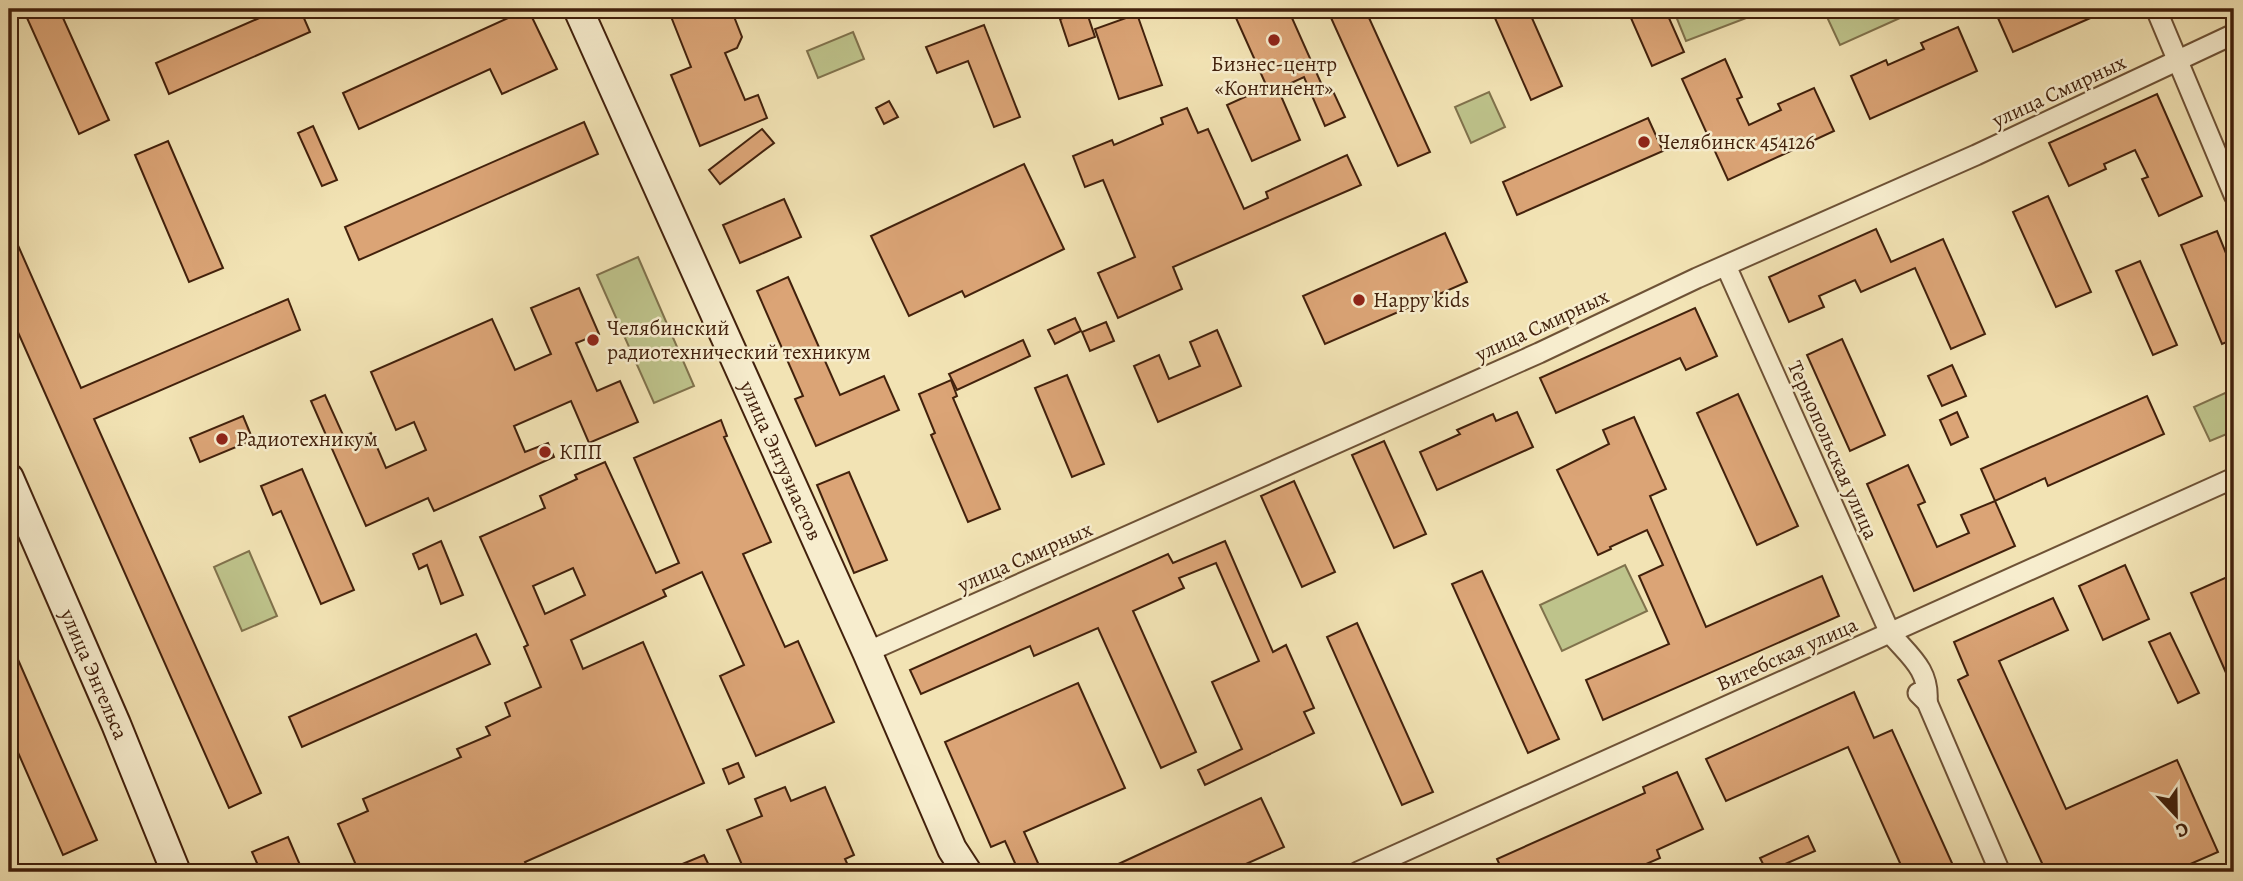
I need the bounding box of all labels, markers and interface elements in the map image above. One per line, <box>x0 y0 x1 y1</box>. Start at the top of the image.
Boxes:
marker: Бизнес-центр «Континент» <box>1266 32 1282 48</box>
street label: улица Смирных <box>1987 47 2131 135</box>
place label: Бизнес-центр «Континент» <box>1211 50 1337 102</box>
place label: Челябинск 454126 <box>1658 128 1815 156</box>
marker: Челябинск 454126 <box>1636 134 1652 150</box>
street label: улица Смирных <box>1470 281 1614 369</box>
place label: Happy kids <box>1373 286 1470 314</box>
marker: Happy kids <box>1351 292 1367 308</box>
place label: Челябинский радиотехнический техникум <box>607 314 871 366</box>
marker: Челябинский радиотехнический техникум <box>585 332 601 348</box>
street label: Тернопольская улица <box>1781 356 1885 544</box>
street label: улица Энтузиастов <box>733 375 829 545</box>
place label: Радиотехникум <box>236 425 378 453</box>
marker: Радиотехникум <box>214 431 230 447</box>
place label: КПП <box>559 438 602 466</box>
marker: КПП <box>537 444 553 460</box>
street label: улица Смирных <box>952 515 1097 600</box>
street label: улица Энгельса <box>53 604 135 744</box>
street label: Витебская улица <box>1712 610 1862 698</box>
north arrow <box>2142 780 2212 850</box>
text: С <box>2172 816 2192 844</box>

